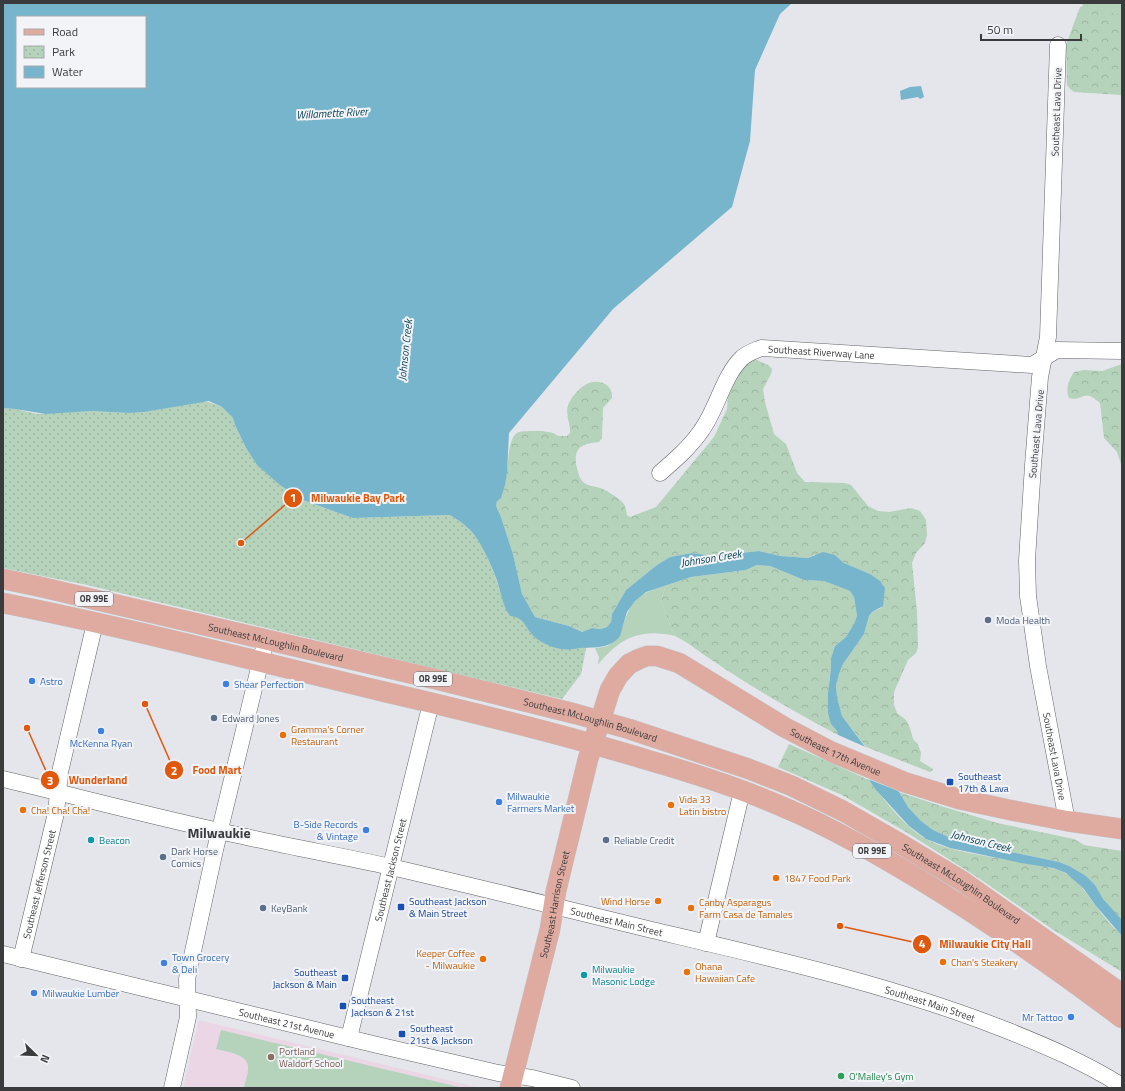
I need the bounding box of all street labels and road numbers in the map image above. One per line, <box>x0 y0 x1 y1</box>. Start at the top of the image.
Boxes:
street label: Southeast Lava Drive <box>1047 67 1066 157</box>
street label: Southeast Riverway Lane <box>767 341 875 363</box>
street label: Southeast Lava Drive <box>1025 389 1048 479</box>
road number: OR 99E <box>75 592 113 606</box>
street label: Southeast McLoughlin Boulevard <box>207 619 345 665</box>
road number: OR 99E <box>414 672 452 686</box>
street label: Southeast McLoughlin Boulevard <box>522 694 659 746</box>
street label: Southeast Lava Drive <box>1039 711 1070 801</box>
street label: Southeast 17th Avenue <box>787 724 883 780</box>
street label: Southeast Jackson Street <box>371 816 411 923</box>
street label: Southeast Jefferson Street <box>19 828 60 940</box>
street label: Southeast McLoughlin Boulevard <box>899 840 1023 928</box>
road number: OR 99E <box>853 844 891 858</box>
street label: Southeast Harrison Street <box>536 849 574 960</box>
street label: Southeast Main Street <box>569 903 665 940</box>
street label: Southeast Main Street <box>883 982 978 1026</box>
street label: Southeast 21st Avenue <box>237 1005 336 1042</box>

